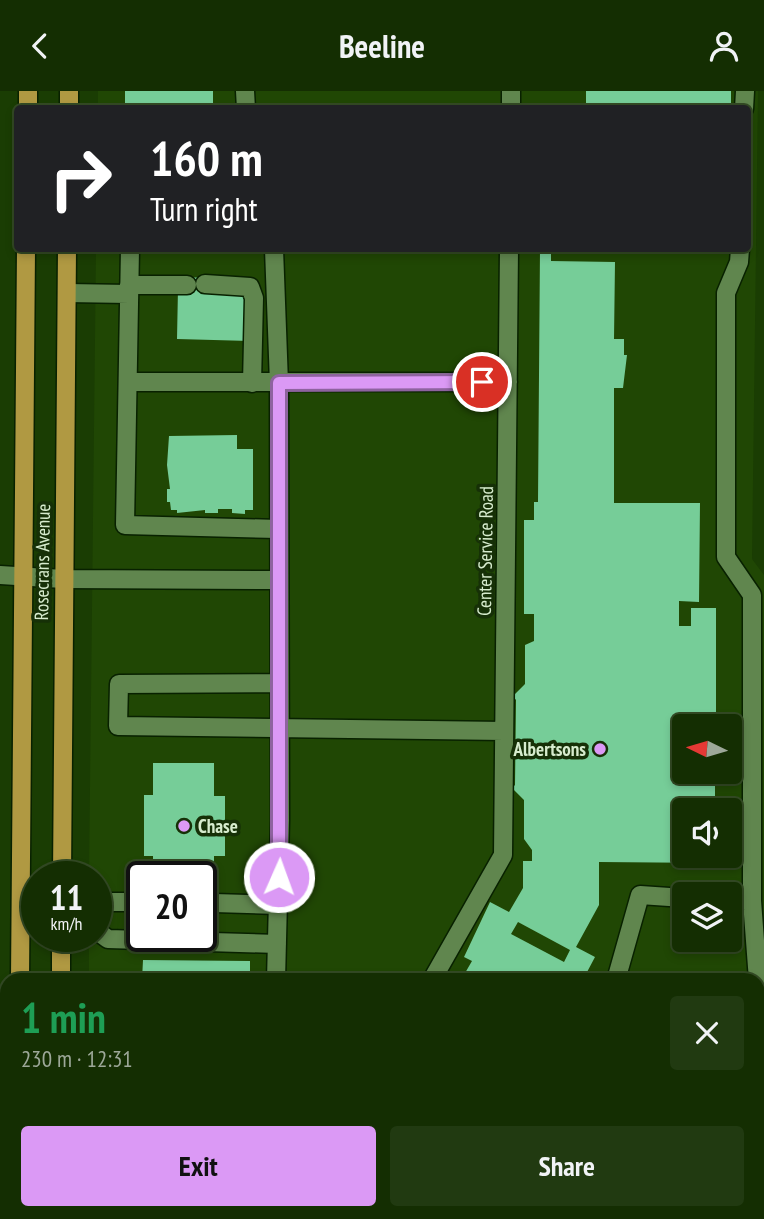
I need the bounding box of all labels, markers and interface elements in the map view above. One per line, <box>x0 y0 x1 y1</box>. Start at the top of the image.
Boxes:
text: Beeline <box>339 25 425 67</box>
icon: back <box>21 27 59 65</box>
icon: person <box>705 27 743 65</box>
text: 160 m <box>150 126 263 190</box>
icon: right <box>35 133 126 224</box>
text: Turn right <box>150 188 258 230</box>
pin <box>452 352 512 412</box>
icon: arrive <box>463 363 501 401</box>
street label: Center Service Road <box>472 486 498 616</box>
street label: Rosecrans Avenue <box>29 503 55 621</box>
north arrow <box>672 714 742 784</box>
map controls <box>672 714 742 952</box>
place label: Albertsons <box>512 737 586 761</box>
marker: Albertsons <box>592 741 608 757</box>
button: sound <box>672 798 742 868</box>
place label: Chase <box>198 814 238 838</box>
marker: Chase <box>176 818 192 834</box>
position arrow <box>242 840 316 914</box>
speed limit sign: 20 <box>126 861 217 952</box>
text: 11 <box>50 874 83 920</box>
button: layers <box>672 882 742 952</box>
text: km/h <box>51 912 82 935</box>
text: 1 min <box>21 990 106 1045</box>
button: close <box>670 996 744 1070</box>
text: 230 m · 12:31 <box>21 1044 133 1073</box>
button: Exit <box>21 1126 376 1206</box>
button: Share <box>390 1126 744 1206</box>

